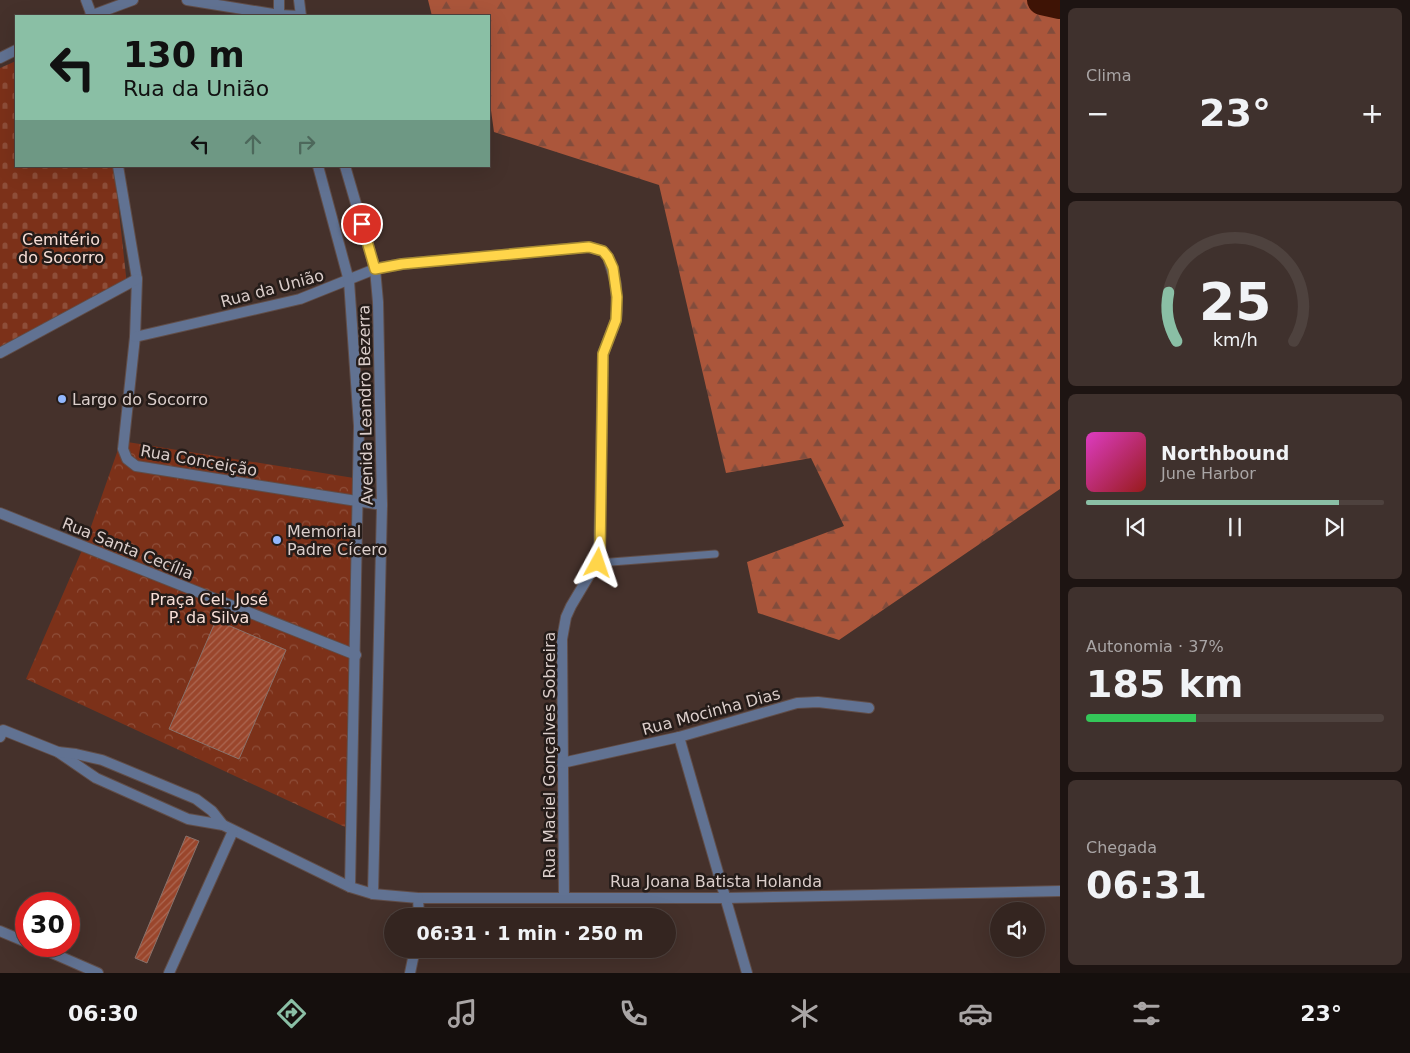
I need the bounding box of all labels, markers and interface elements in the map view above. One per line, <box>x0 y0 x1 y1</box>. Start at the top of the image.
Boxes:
icon: left <box>40 35 105 100</box>
text: 130 m <box>123 35 245 75</box>
text: Clima <box>1086 66 1131 85</box>
text: Rua da União <box>123 76 269 101</box>
text: 23° <box>1199 91 1271 135</box>
text: − <box>1086 97 1109 130</box>
text: + <box>1361 97 1384 130</box>
icon: left <box>186 130 214 158</box>
icon: ahead <box>239 130 267 158</box>
icon: right <box>292 130 320 158</box>
pin <box>341 203 383 245</box>
icon: arrive <box>348 210 376 238</box>
park label: Cemitério do Socorro <box>18 230 104 267</box>
street label: Rua da União <box>218 266 326 311</box>
text: 25 <box>1199 272 1271 332</box>
street label: Avenida Leandro Bezerra <box>354 305 377 505</box>
text: km/h <box>1212 329 1258 350</box>
place label: Largo do Socorro <box>72 390 208 409</box>
marker: Largo do Socorro <box>56 393 68 405</box>
street label: Rua Conceição <box>139 441 259 480</box>
text: Northbound <box>1161 442 1289 464</box>
text: June Harbor <box>1161 464 1256 483</box>
street label: Rua Santa Cecília <box>60 513 196 583</box>
icon: previous <box>1122 513 1150 541</box>
icon: pause <box>1221 513 1249 541</box>
icon: next <box>1320 513 1348 541</box>
place label: Memorial Padre Cícero <box>287 522 387 559</box>
marker: Memorial Padre Cícero <box>271 534 283 546</box>
position arrow <box>571 536 623 588</box>
park label: Praça Cel. José P. da Silva <box>150 590 268 627</box>
street label: Rua Maciel Gonçalves Sobreira <box>540 632 559 878</box>
text: Autonomia · 37% <box>1086 637 1224 656</box>
text: 185 km <box>1086 662 1243 706</box>
street label: Rua Mocinha Dias <box>640 684 782 739</box>
text: Chegada <box>1086 838 1157 857</box>
text: 06:31 <box>1086 863 1207 907</box>
street label: Rua Joana Batista Holanda <box>610 872 822 891</box>
speed limit sign: 30 <box>15 892 80 957</box>
map controls <box>990 902 1045 957</box>
button: sound <box>990 902 1045 957</box>
text: 06:31 · 1 min · 250 m <box>416 922 644 944</box>
icon: directions <box>274 996 309 1031</box>
icon: music <box>445 996 480 1031</box>
icon: phone <box>616 996 651 1031</box>
icon: climate <box>787 996 822 1031</box>
icon: car <box>958 996 993 1031</box>
icon: filters <box>1129 996 1164 1031</box>
text: 06:30 <box>68 1001 138 1026</box>
text: 23° <box>1300 1001 1342 1026</box>

